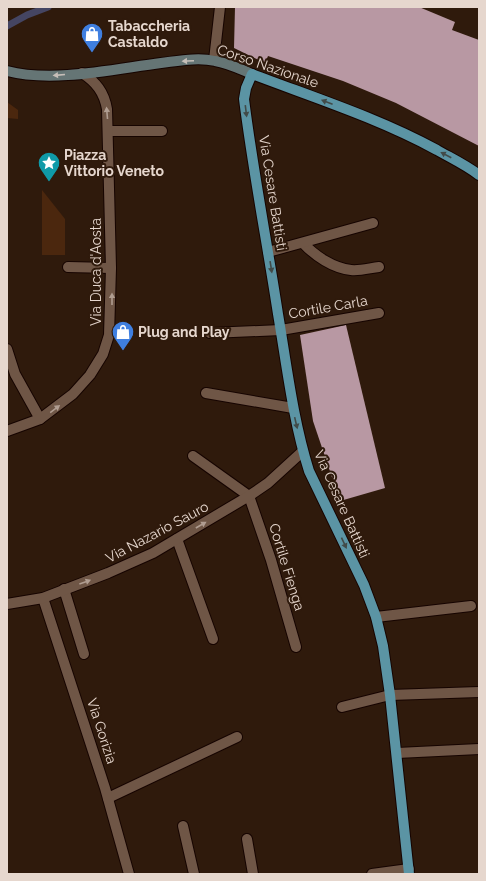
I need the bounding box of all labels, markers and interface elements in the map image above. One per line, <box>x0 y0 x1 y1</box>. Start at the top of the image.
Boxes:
place label: Tabaccheria Castaldo <box>108 18 190 50</box>
shop icon: Tabaccheria Castaldo <box>79 21 105 54</box>
street label: Corso Nazionale <box>215 41 321 91</box>
one-way arrow <box>182 57 194 64</box>
one-way arrow <box>53 72 65 79</box>
one-way arrow <box>321 99 333 105</box>
one-way arrow <box>243 105 249 117</box>
one-way arrow <box>103 107 110 119</box>
street label: Via Cesare Battisti <box>256 134 290 252</box>
place label: Piazza Vittorio Veneto <box>64 147 164 179</box>
place icon: Piazza Vittorio Veneto <box>36 150 62 183</box>
one-way arrow <box>440 152 451 158</box>
street label: Via Duca d'Aosta <box>88 218 104 326</box>
one-way arrow <box>268 261 274 273</box>
street label: Cortile Carla <box>287 292 369 322</box>
one-way arrow <box>108 293 115 305</box>
shop icon: Plug and Play <box>110 319 136 352</box>
place label: Plug and Play <box>138 324 230 340</box>
one-way arrow <box>49 404 60 413</box>
one-way arrow <box>294 417 300 429</box>
street label: Via Cesare Battisti <box>311 448 373 560</box>
street label: Via Nazario Sauro <box>103 498 211 566</box>
one-way arrow <box>195 521 207 528</box>
street label: Cortile Fienga <box>266 522 308 612</box>
one-way arrow <box>341 538 347 549</box>
one-way arrow <box>79 579 91 585</box>
street label: Via Gorizia <box>84 696 120 766</box>

